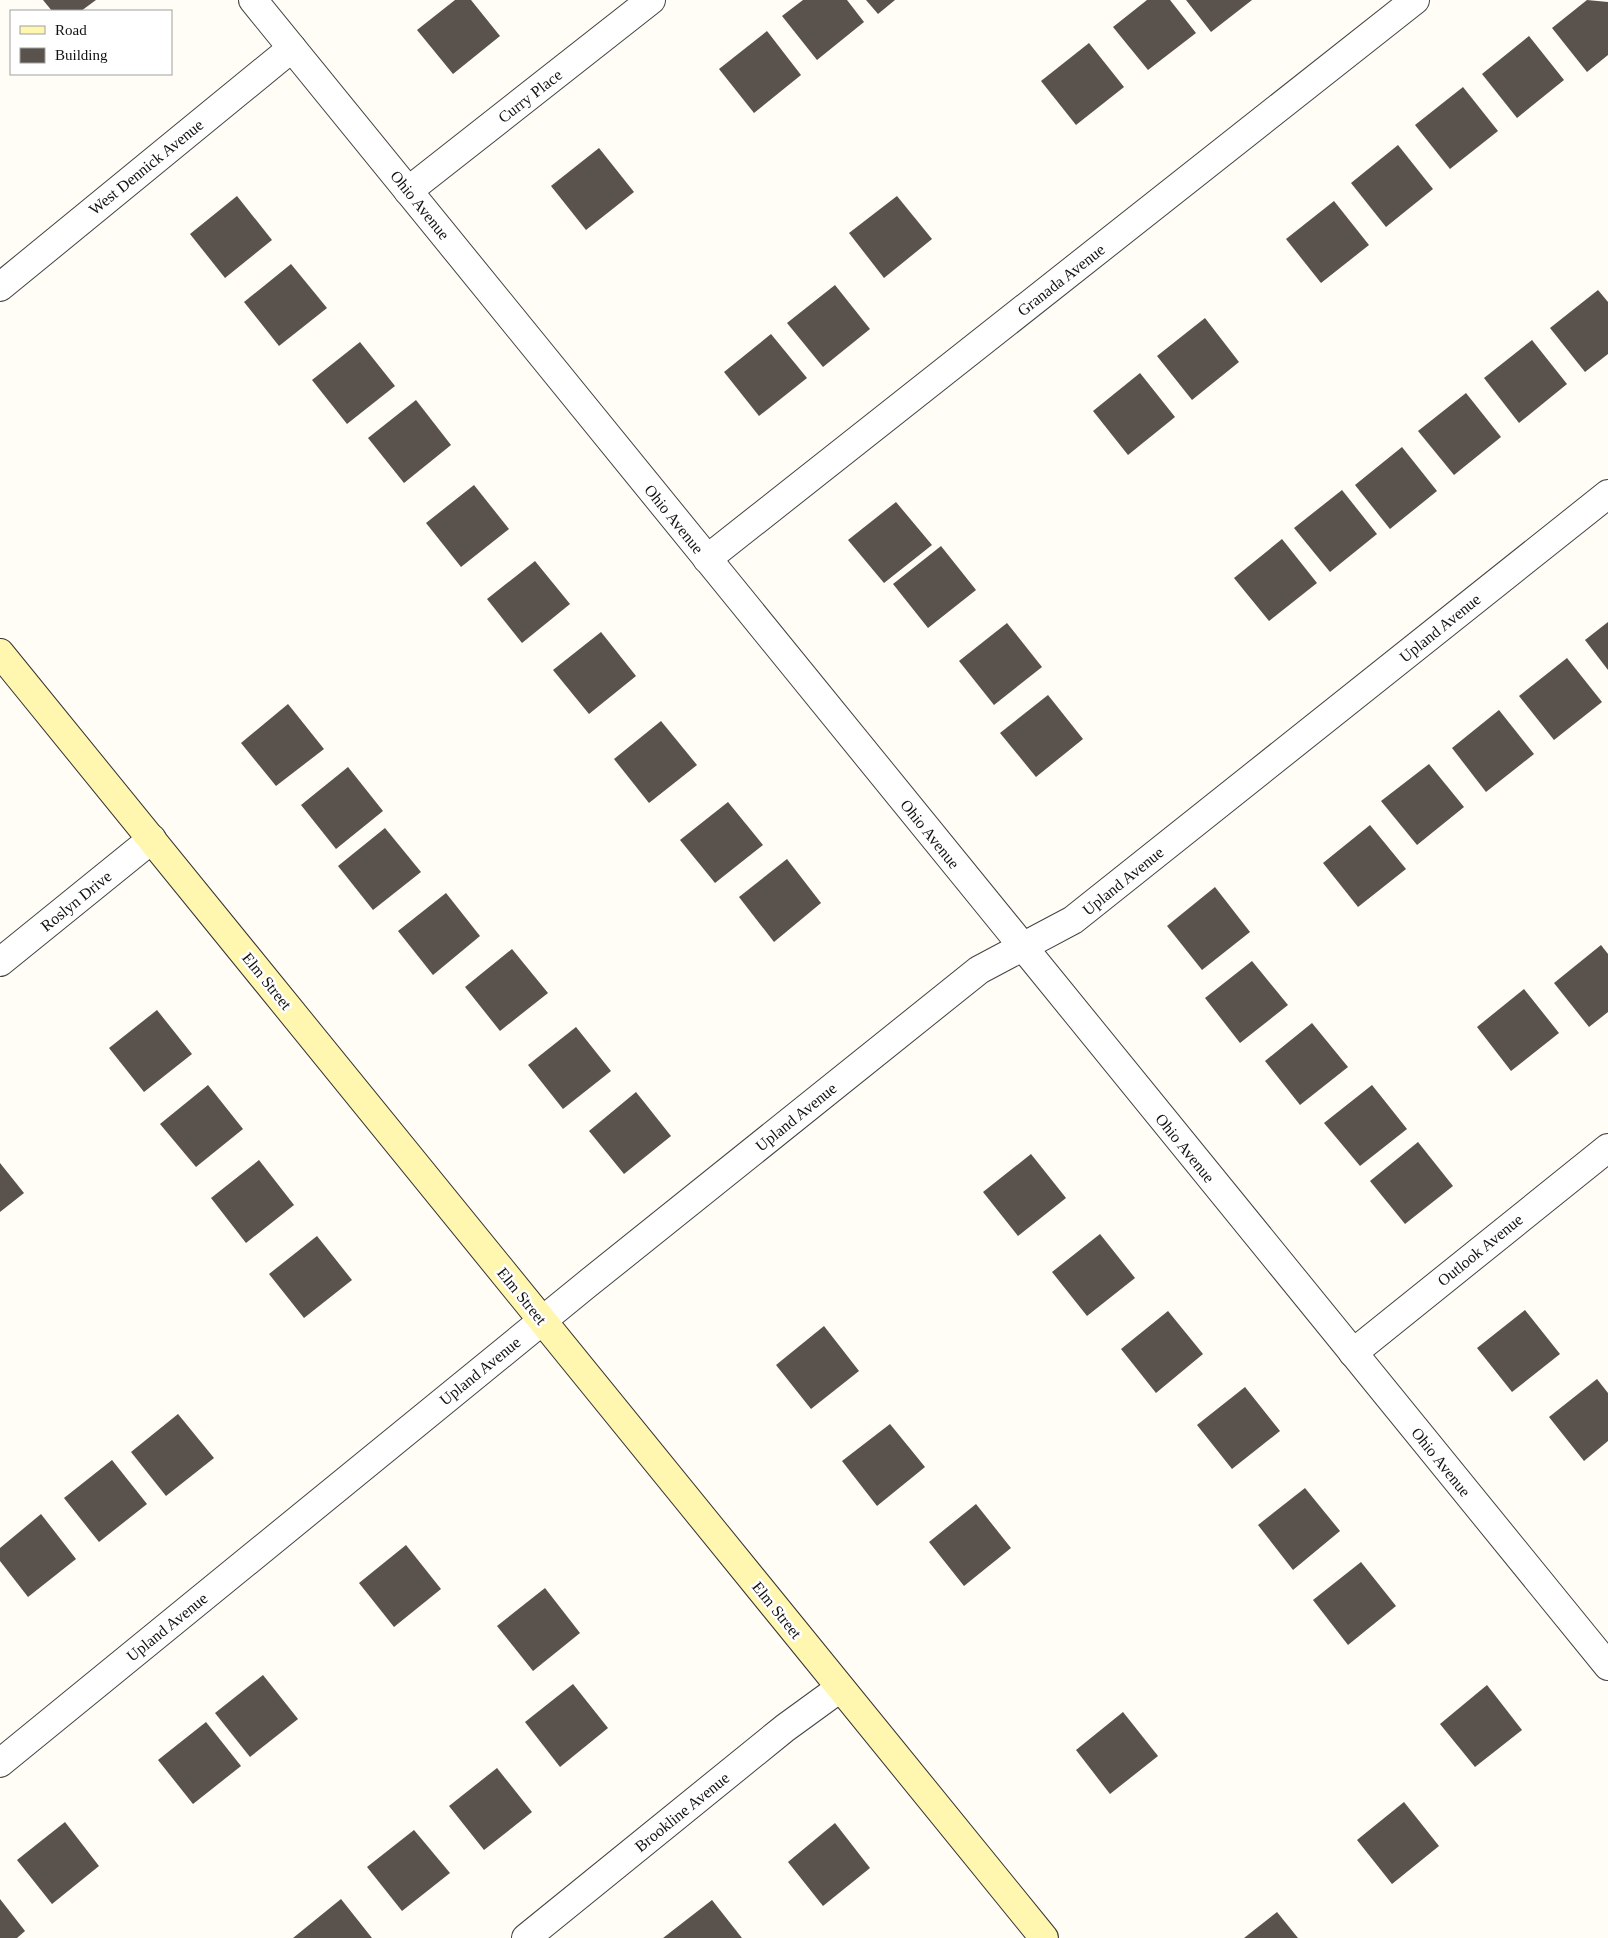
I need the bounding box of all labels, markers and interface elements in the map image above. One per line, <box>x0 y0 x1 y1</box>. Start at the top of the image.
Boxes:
legend <box>10 10 172 75</box>
text: Road <box>55 22 87 38</box>
text: Building <box>55 47 108 63</box>
street label: Curry Place <box>495 66 566 127</box>
street label: West Dennick Avenue <box>86 116 206 218</box>
street label: Ohio Avenue <box>387 167 453 243</box>
street label: Granada Avenue <box>1014 241 1108 319</box>
street label: Ohio Avenue <box>641 481 707 557</box>
street label: Upland Avenue <box>1396 590 1484 666</box>
street label: Ohio Avenue <box>897 796 963 872</box>
street label: Upland Avenue <box>1079 843 1167 919</box>
street label: Roslyn Drive <box>37 867 115 935</box>
street label: Elm Street <box>239 949 295 1013</box>
street label: Upland Avenue <box>752 1079 840 1155</box>
street label: Ohio Avenue <box>1152 1110 1218 1186</box>
street label: Outlook Avenue <box>1434 1211 1526 1289</box>
street label: Elm Street <box>494 1264 550 1328</box>
street label: Upland Avenue <box>436 1333 524 1409</box>
street label: Ohio Avenue <box>1408 1424 1474 1500</box>
street label: Elm Street <box>749 1578 805 1642</box>
street label: Upland Avenue <box>123 1589 211 1665</box>
street label: Brookline Avenue <box>632 1769 732 1855</box>

